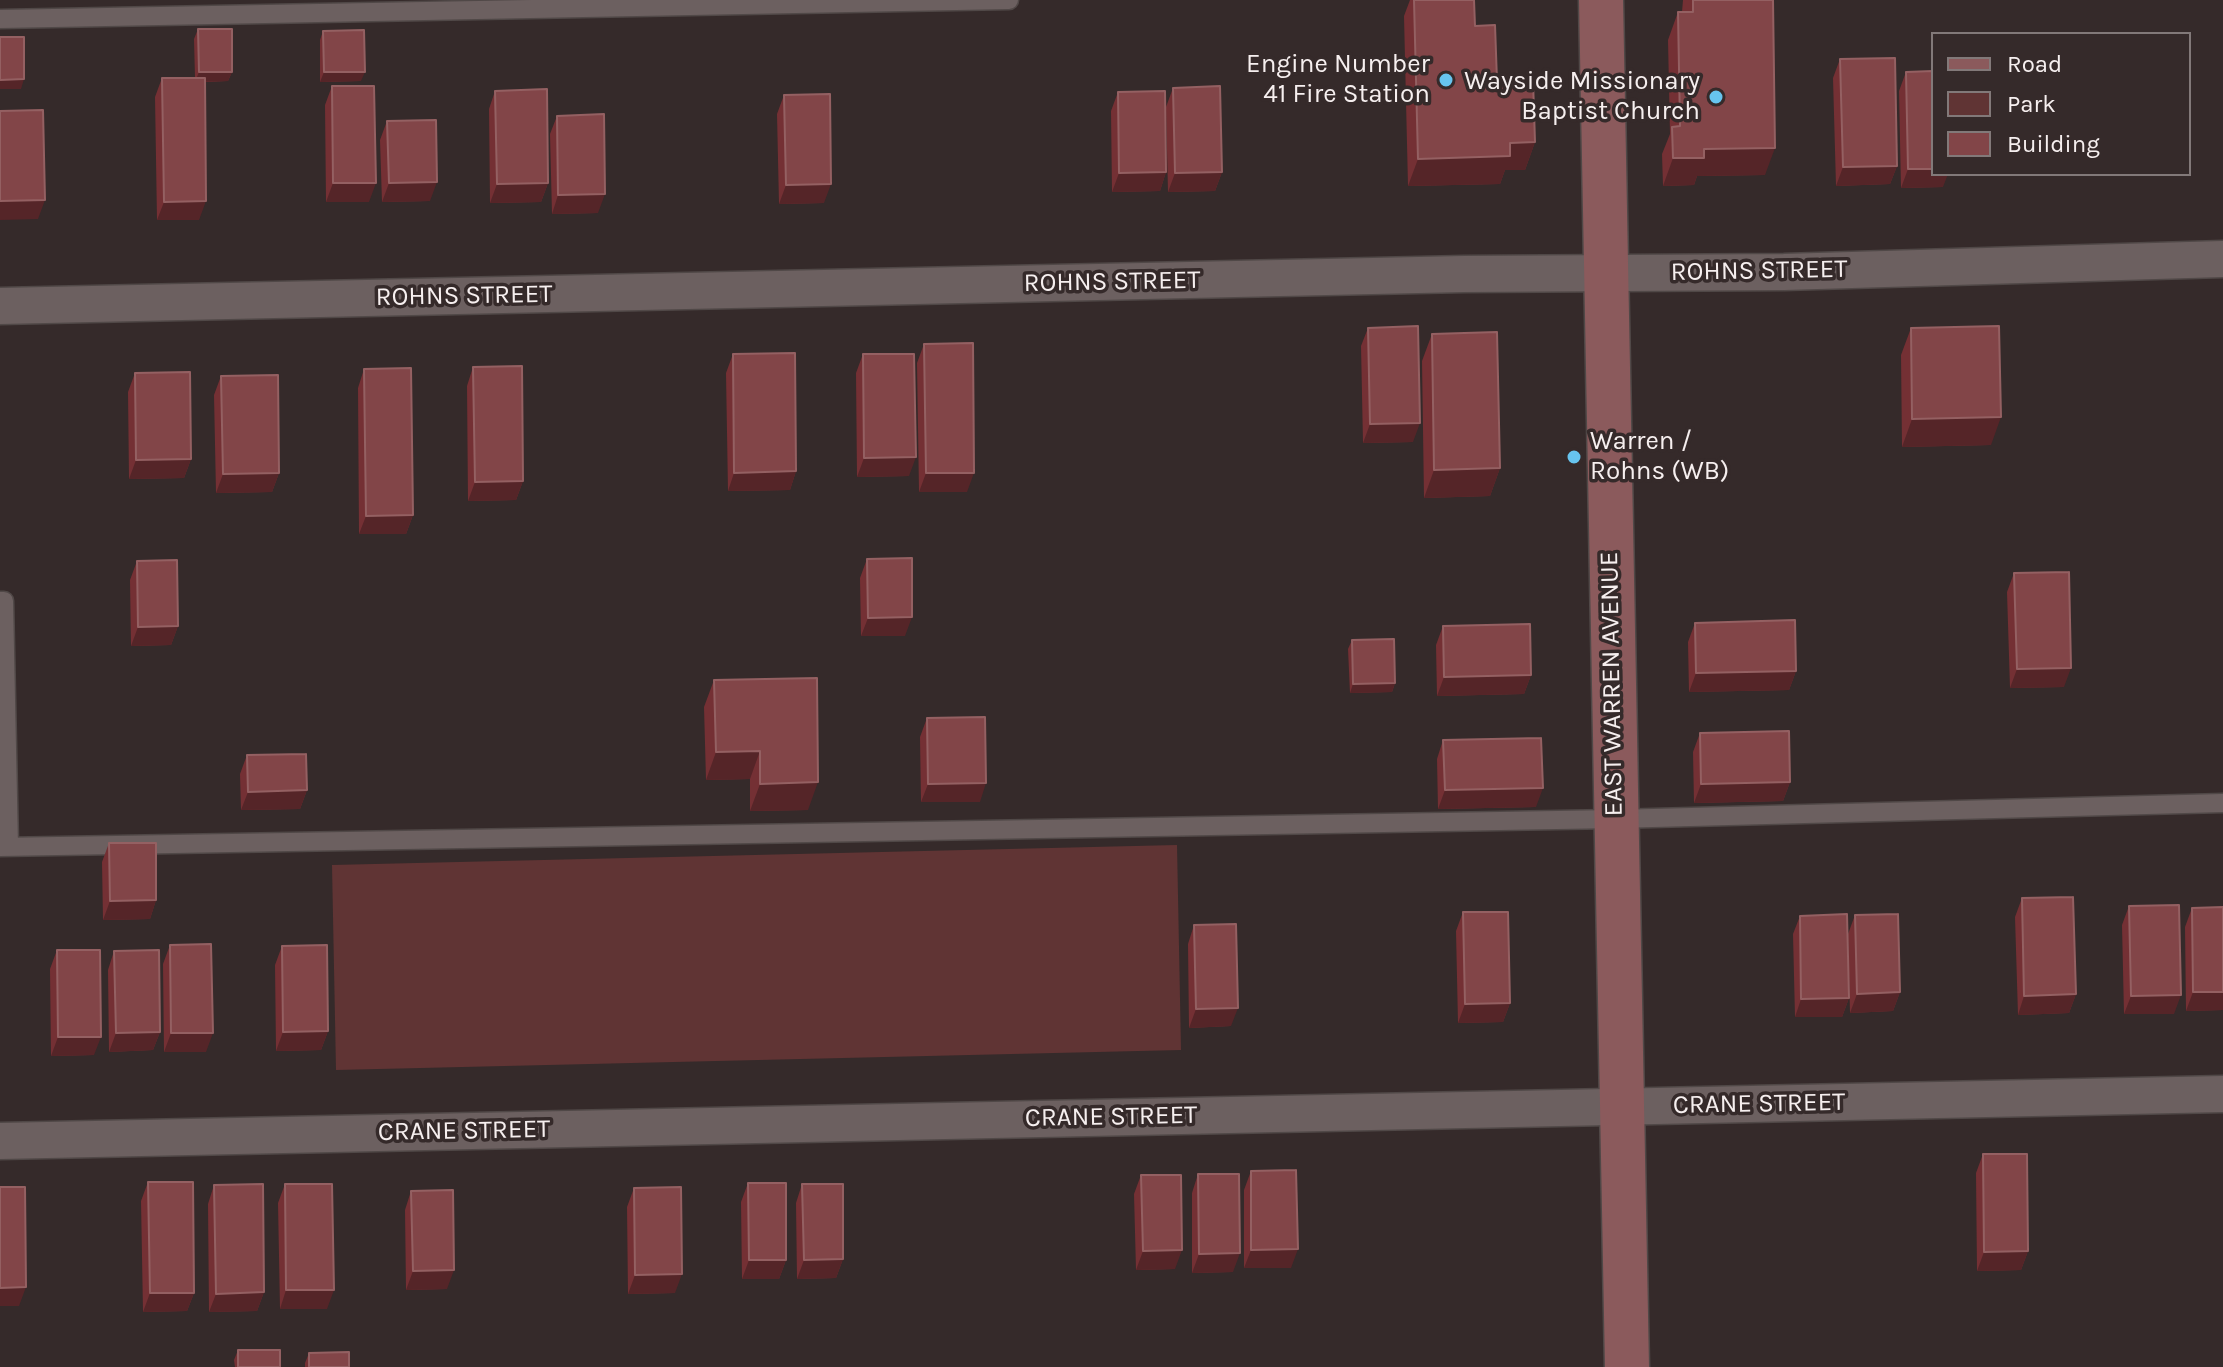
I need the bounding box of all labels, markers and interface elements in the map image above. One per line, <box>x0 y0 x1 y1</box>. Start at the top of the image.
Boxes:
legend <box>1931 32 2191 176</box>
place label: Engine Number 41 Fire Station <box>1246 49 1430 110</box>
text: Road <box>2007 50 2062 78</box>
place label: Wayside Missionary Baptist Church <box>1464 66 1700 128</box>
marker: Engine Number 41 Fire Station <box>1437 71 1455 89</box>
marker: Wayside Missionary Baptist Church <box>1707 88 1725 106</box>
text: Park <box>2007 90 2056 118</box>
text: Building <box>2007 130 2100 158</box>
street label: ROHNS STREET <box>1670 254 1848 288</box>
street label: ROHNS STREET <box>1023 265 1201 299</box>
street label: ROHNS STREET <box>375 279 553 313</box>
place label: Warren / Rohns (WB) <box>1590 426 1729 488</box>
marker: Warren / Rohns (WB) <box>1565 448 1583 466</box>
street label: EAST WARREN AVENUE <box>1594 551 1630 817</box>
street label: CRANE STREET <box>1673 1087 1845 1121</box>
street label: CRANE STREET <box>1025 1100 1197 1134</box>
street label: CRANE STREET <box>378 1114 550 1148</box>

